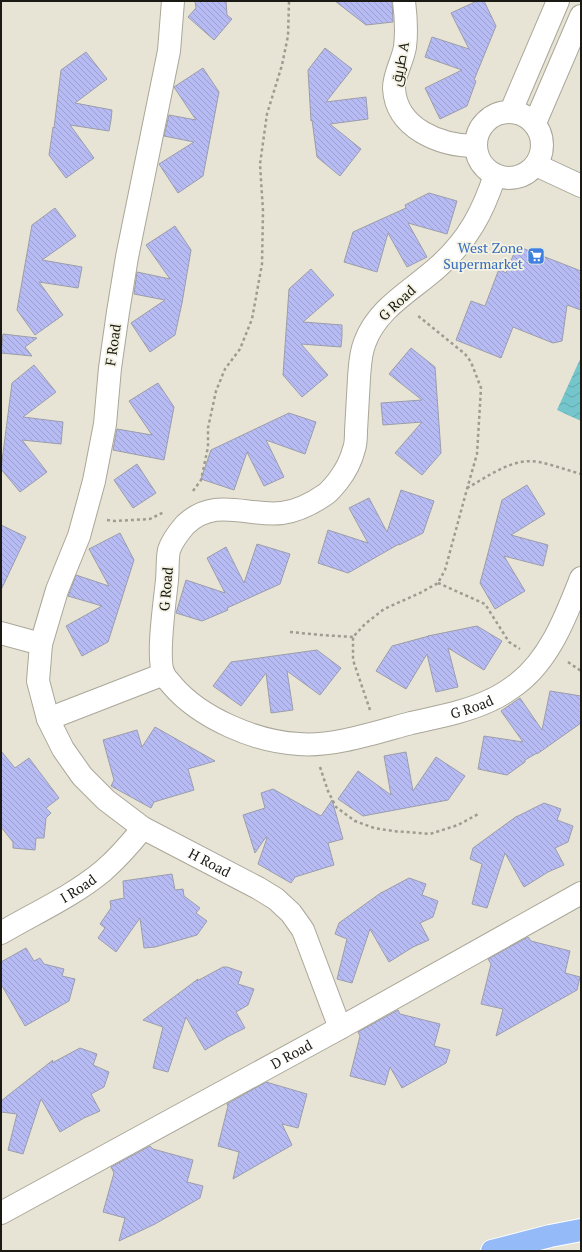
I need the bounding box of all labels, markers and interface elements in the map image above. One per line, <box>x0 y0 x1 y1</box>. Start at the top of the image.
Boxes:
street label: طريق A <box>386 40 413 88</box>
place label: West Zone Supermarket <box>443 238 524 273</box>
supermarket icon: West Zone Supermarket <box>526 246 546 266</box>
street label: G Road <box>374 280 419 325</box>
street label: F Road <box>100 322 125 367</box>
street label: G Road <box>154 566 177 612</box>
street label: G Road <box>448 690 496 723</box>
street label: H Road <box>186 843 234 881</box>
street label: I Road <box>56 869 100 907</box>
street label: D Road <box>267 1035 316 1073</box>

